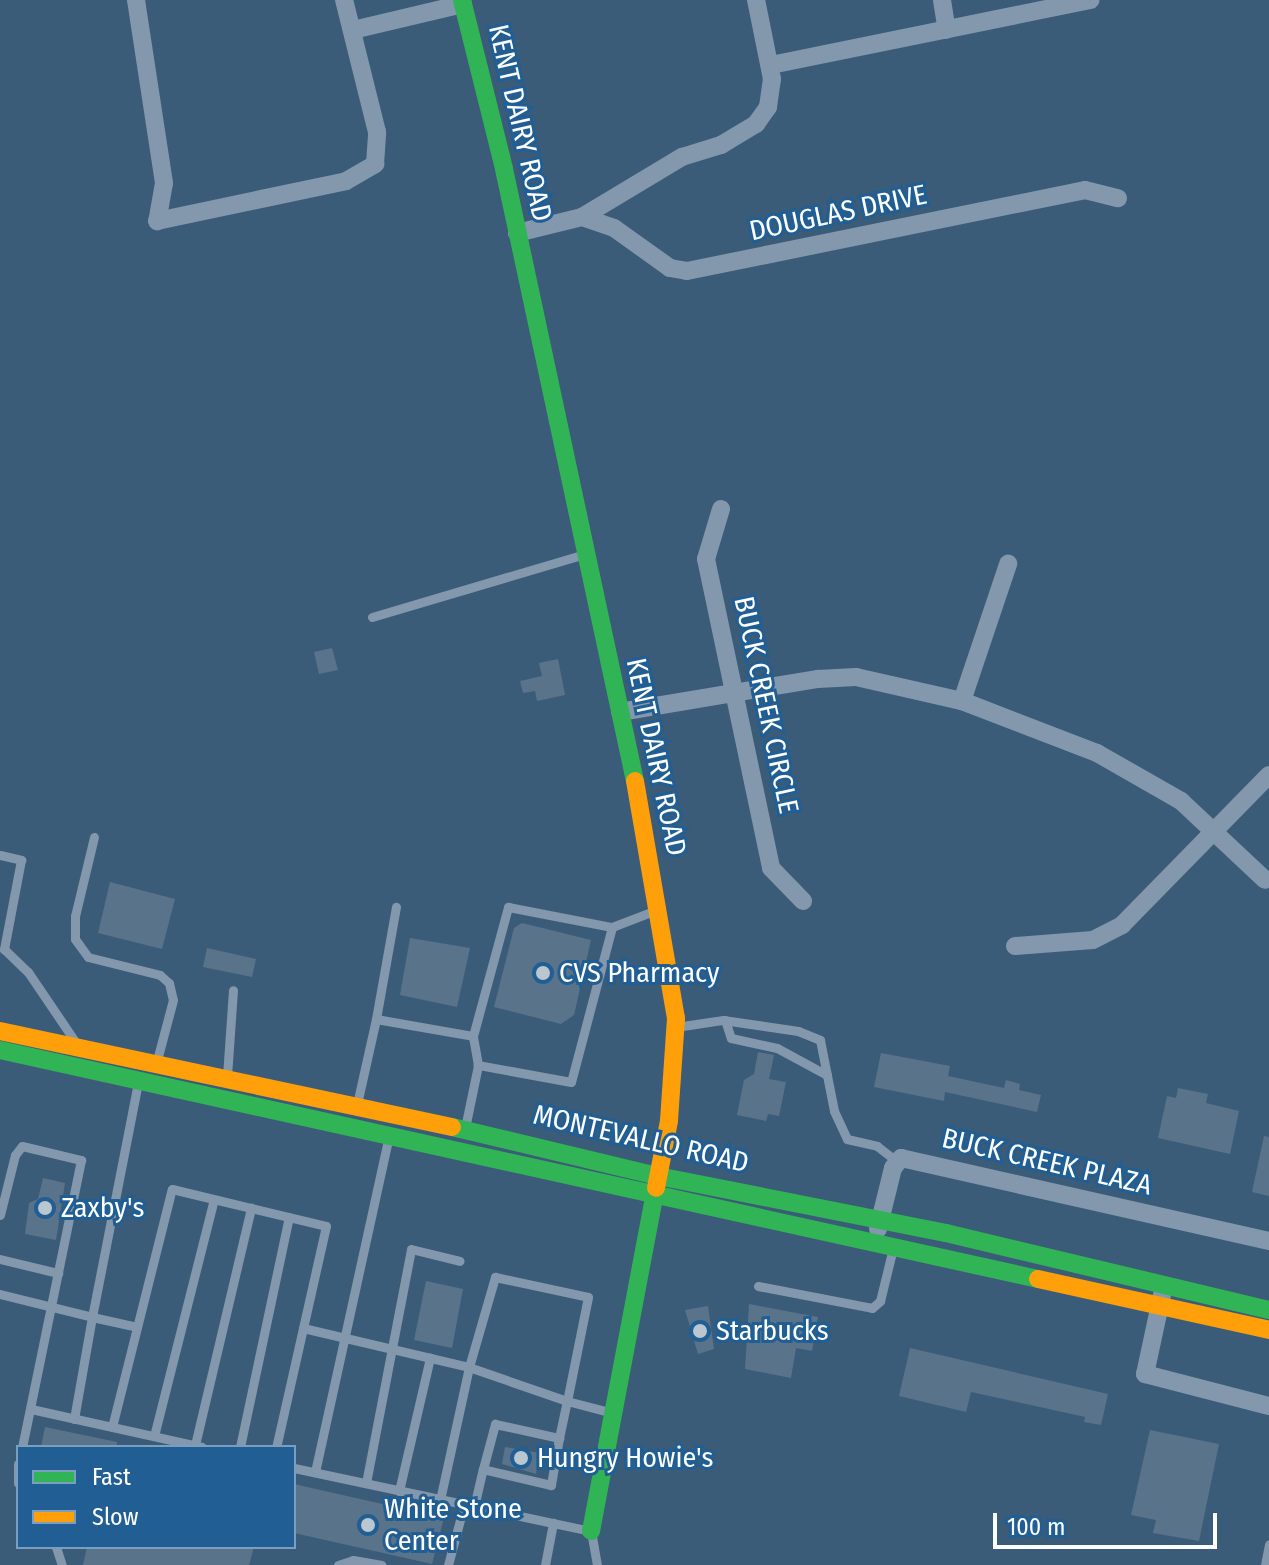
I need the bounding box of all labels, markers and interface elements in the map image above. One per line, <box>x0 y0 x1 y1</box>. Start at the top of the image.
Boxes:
street label: KENT DAIRY ROAD <box>481 21 559 225</box>
street label: DOUGLAS DRIVE <box>746 178 930 248</box>
street label: BUCK CREEK CIRCLE <box>727 593 805 817</box>
street label: KENT DAIRY ROAD <box>619 655 693 859</box>
place label: CVS Pharmacy <box>559 956 720 990</box>
marker: CVS Pharmacy <box>534 964 552 982</box>
street label: MONTEVALLO ROAD <box>530 1098 752 1180</box>
street label: BUCK CREEK PLAZA <box>939 1122 1155 1202</box>
place label: Zaxby's <box>61 1191 144 1225</box>
marker: Zaxby's <box>36 1199 54 1217</box>
place label: Starbucks <box>716 1314 829 1348</box>
marker: Starbucks <box>691 1322 709 1340</box>
place label: Hungry Howie's <box>537 1441 713 1475</box>
legend <box>16 1445 296 1549</box>
marker: Hungry Howie's <box>512 1449 530 1467</box>
text: Fast <box>92 1463 131 1491</box>
place label: White Stone Center <box>384 1492 522 1558</box>
scale bar <box>997 1497 1221 1547</box>
text: Slow <box>92 1503 138 1531</box>
text: 100 m <box>1007 1513 1065 1541</box>
marker: White Stone Center <box>359 1516 377 1534</box>

